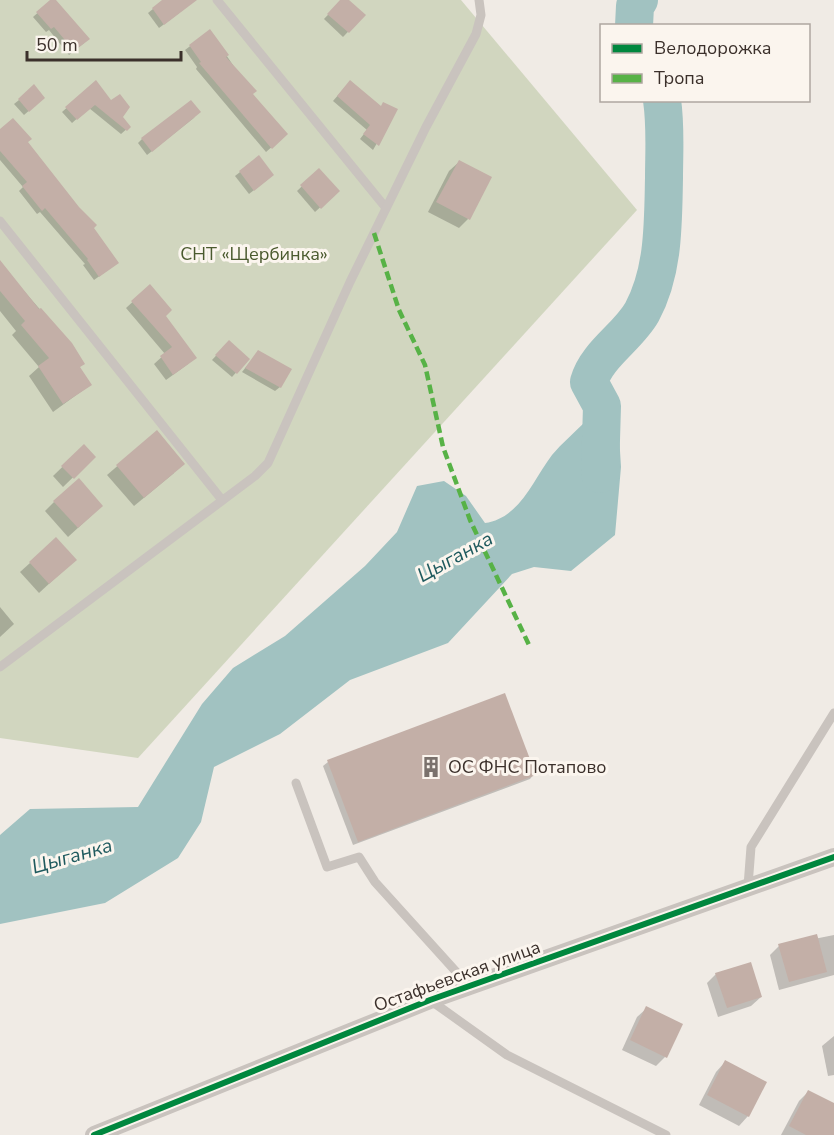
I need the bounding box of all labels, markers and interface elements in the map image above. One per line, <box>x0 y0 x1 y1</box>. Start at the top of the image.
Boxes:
scale bar <box>27 24 182 62</box>
legend <box>600 24 810 102</box>
text: 50 m <box>36 33 78 57</box>
text: Велодорожка <box>654 36 771 60</box>
text: Тропа <box>654 66 705 90</box>
park label: СНТ «Щербинка» <box>180 242 328 266</box>
water label: Цыганка <box>412 525 498 589</box>
building icon: ОС ФНС Потапово <box>419 755 443 779</box>
place label: ОС ФНС Потапово <box>448 755 606 779</box>
water label: Цыганка <box>28 832 116 880</box>
street label: Остафьевская улица <box>370 935 544 1017</box>

